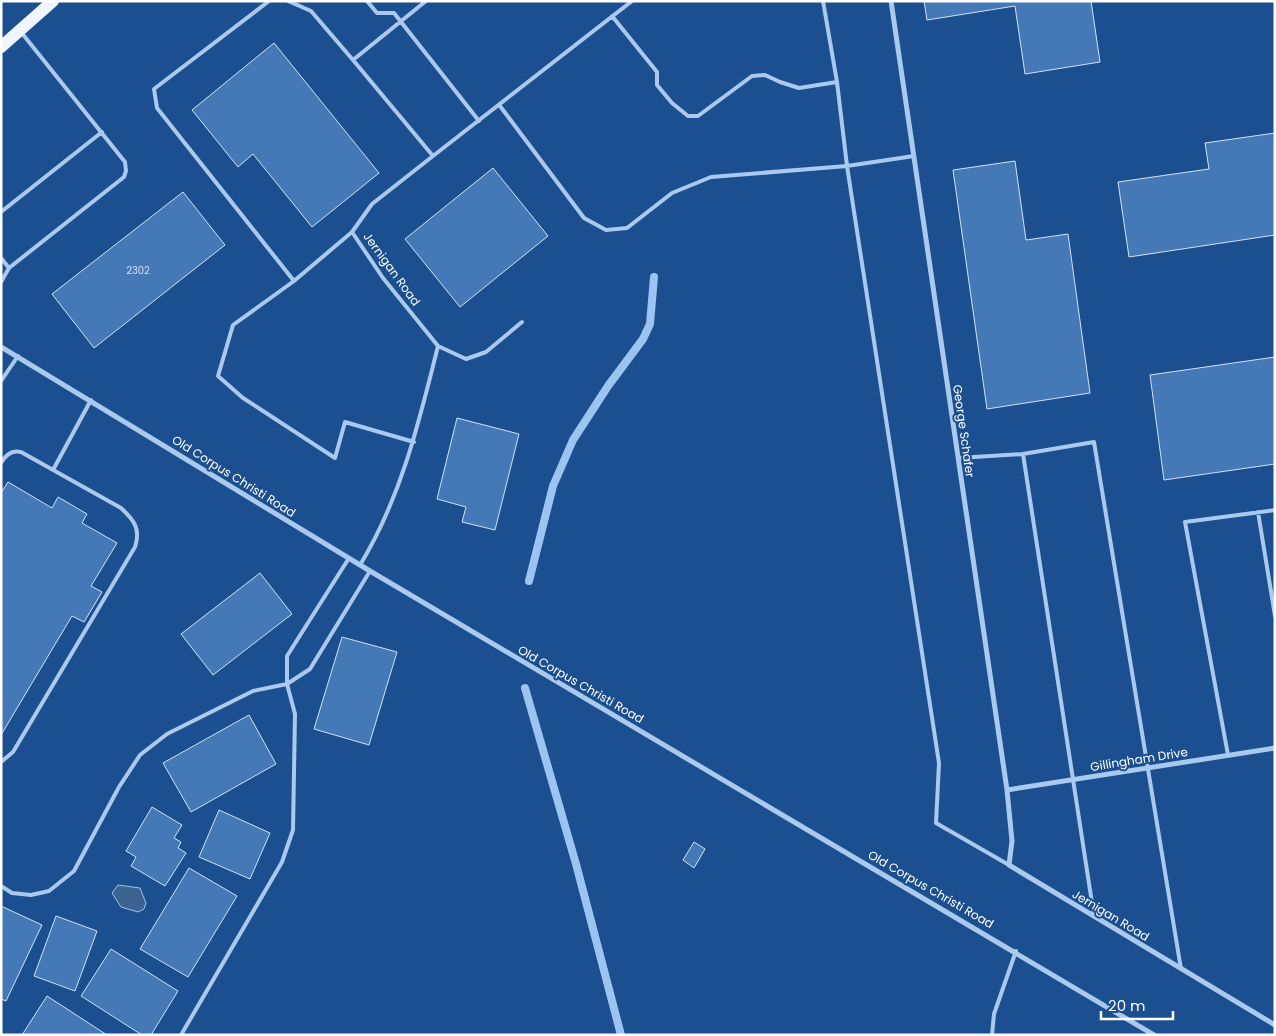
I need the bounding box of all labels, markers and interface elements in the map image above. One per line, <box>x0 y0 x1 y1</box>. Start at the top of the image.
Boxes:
street label: Jernigan Road <box>359 229 425 309</box>
house number: 2302 <box>126 263 150 278</box>
street label: George Schafer <box>949 383 979 479</box>
street label: Old Corpus Christi Road <box>169 431 299 521</box>
street label: Old Corpus Christi Road <box>515 641 647 727</box>
street label: Gillingham Drive <box>1089 743 1189 775</box>
street label: Old Corpus Christi Road <box>865 846 997 932</box>
street label: Jernigan Road <box>1069 885 1153 945</box>
scale bar <box>1101 988 1174 1020</box>
text: 20 m <box>1108 995 1146 1016</box>

